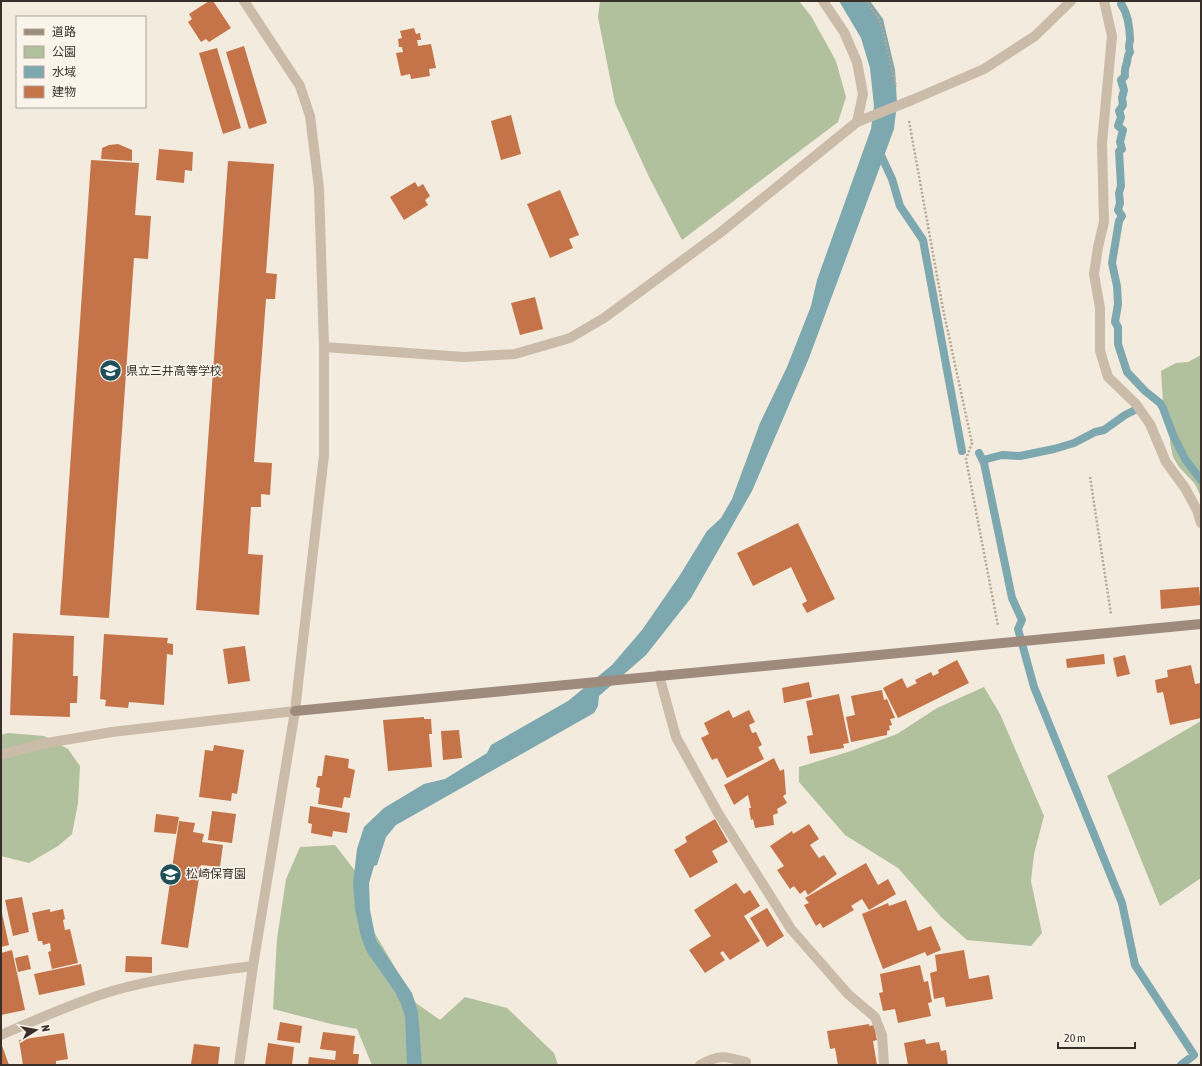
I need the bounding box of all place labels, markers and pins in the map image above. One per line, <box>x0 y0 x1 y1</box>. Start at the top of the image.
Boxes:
school or university icon: 県立三井高等学校 <box>97 358 123 384</box>
place label: 県立三井高等学校 <box>126 364 222 378</box>
school or university icon: 松崎保育園 <box>158 861 184 887</box>
place label: 松崎保育園 <box>186 867 246 881</box>

